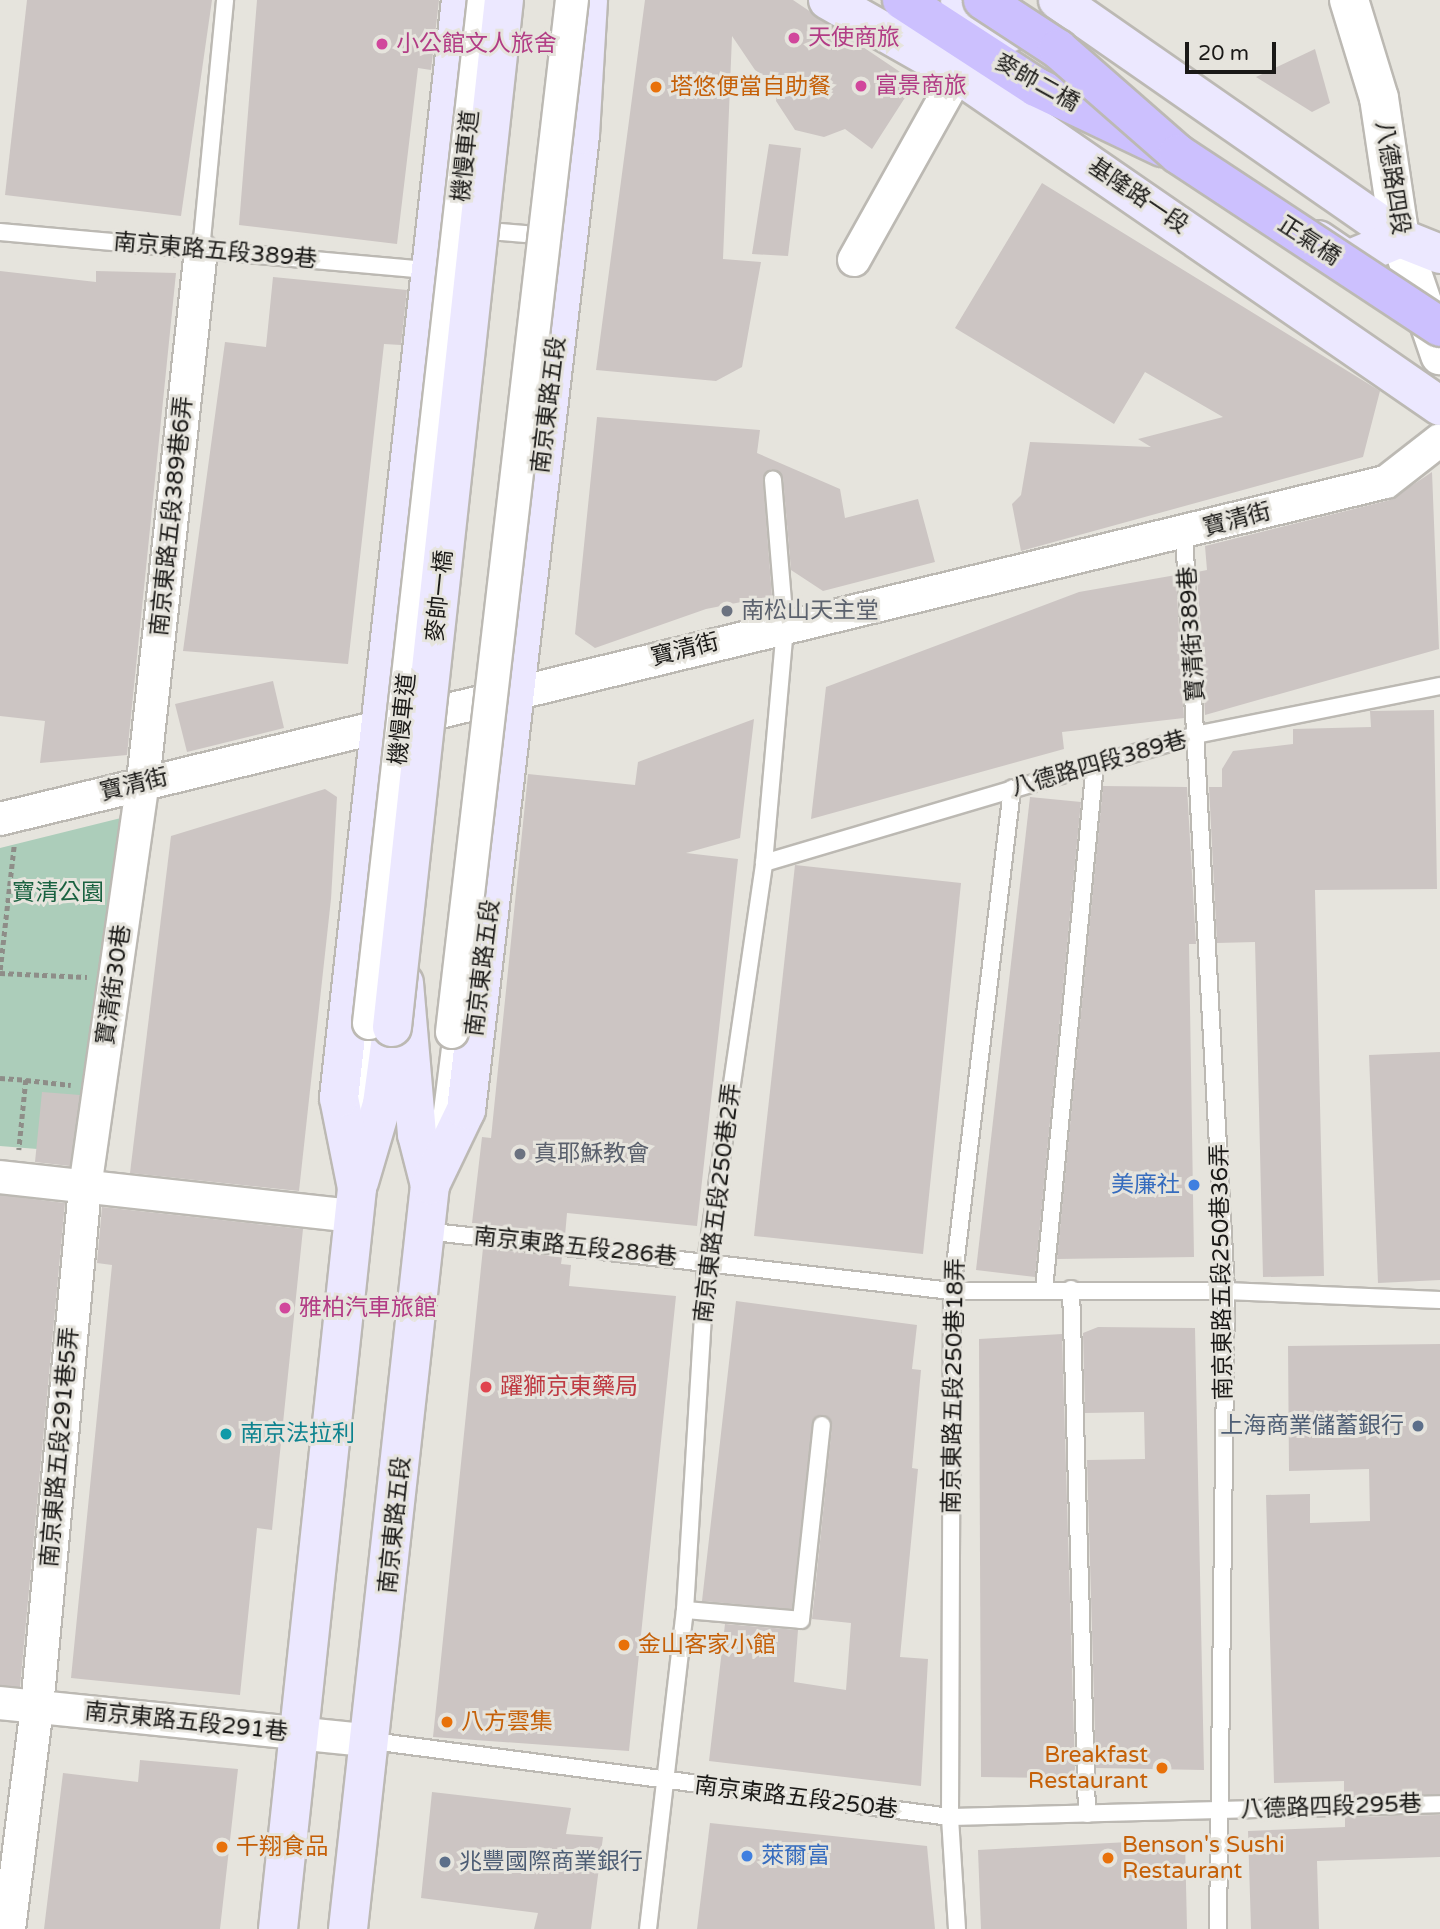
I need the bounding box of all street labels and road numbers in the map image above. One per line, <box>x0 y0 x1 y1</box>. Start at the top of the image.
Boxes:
street label: 麥帥二橋 <box>990 49 1084 117</box>
street label: 機慢車道 <box>447 109 485 203</box>
street label: 八德路四段 <box>1369 119 1415 237</box>
street label: 基隆路一段 <box>1083 152 1193 240</box>
street label: 正氣橋 <box>1273 211 1345 271</box>
street label: 南京東路五段389巷 <box>112 228 318 274</box>
street label: 南京東路五段 <box>527 335 571 475</box>
street label: 南京東路五段389巷6弄 <box>146 394 198 638</box>
street label: 寶清街 <box>1200 498 1274 542</box>
street label: 麥帥一橋 <box>421 549 459 643</box>
street label: 寶清街389巷 <box>1174 566 1210 702</box>
street label: 寶清街 <box>648 628 722 672</box>
street label: 機慢車道 <box>384 672 422 766</box>
street label: 八德路四段389巷 <box>1008 726 1190 802</box>
street label: 寶清街 <box>97 763 171 807</box>
street label: 南京東路五段 <box>461 898 505 1038</box>
street label: 寶清街30巷 <box>92 923 136 1047</box>
street label: 南京東路五段250巷2弄 <box>690 1081 746 1325</box>
street label: 南京東路五段250巷36弄 <box>1206 1144 1238 1400</box>
street label: 南京東路五段286巷 <box>472 1223 678 1271</box>
street label: 南京東路五段250巷18弄 <box>938 1258 970 1514</box>
street label: 南京東路五段291巷5弄 <box>36 1325 84 1569</box>
street label: 南京東路五段 <box>374 1455 416 1595</box>
street label: 南京東路五段291巷 <box>83 1698 289 1746</box>
street label: 南京東路五段250巷 <box>693 1772 899 1824</box>
street label: 八德路四段295巷 <box>1240 1790 1422 1824</box>

